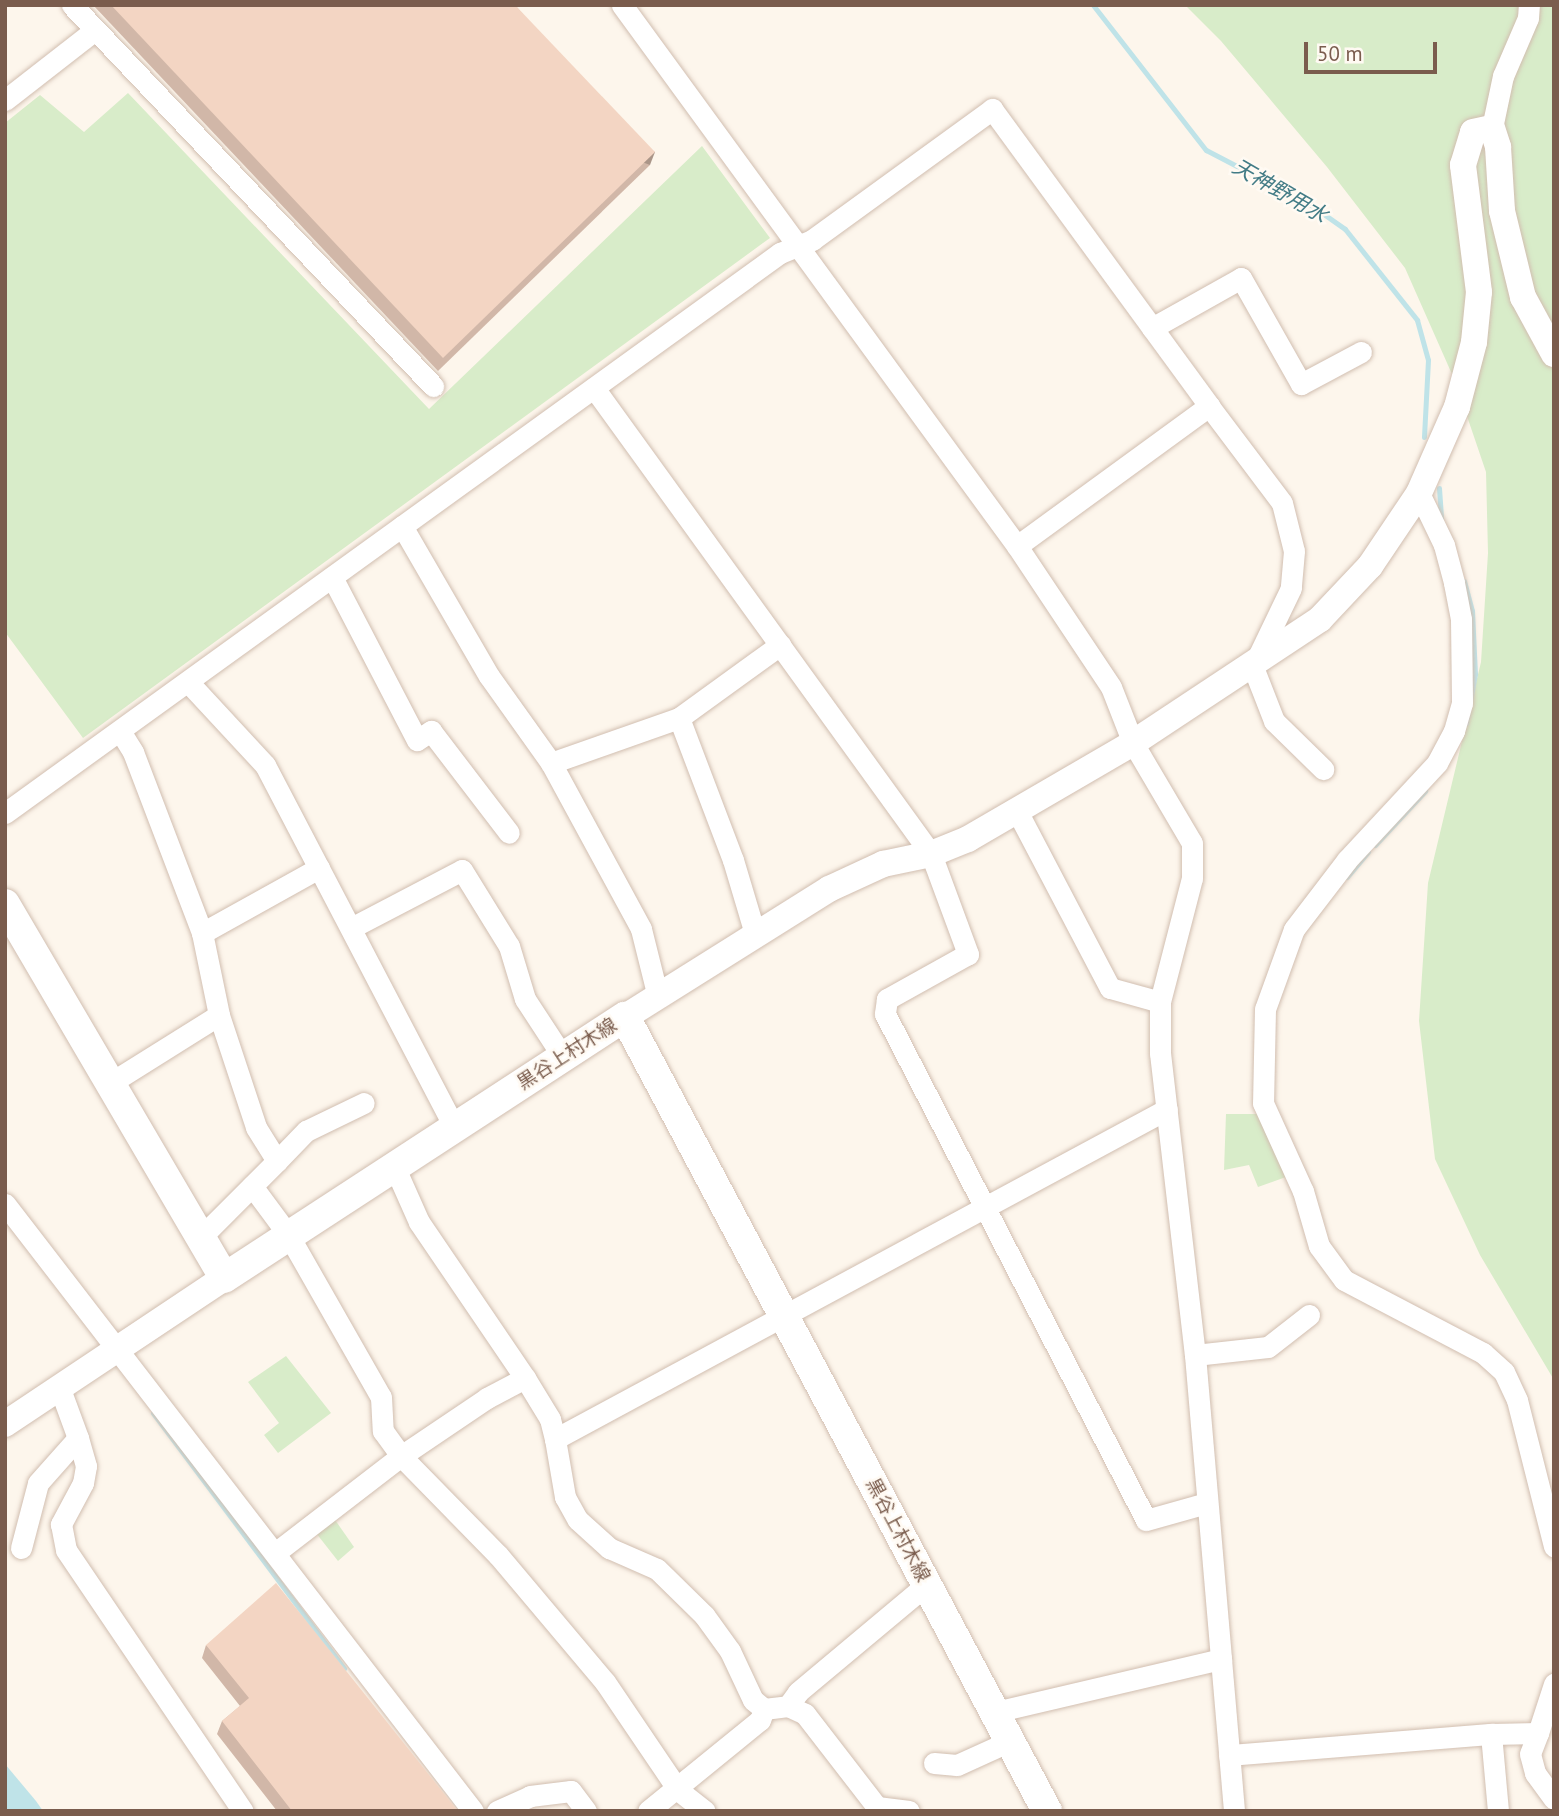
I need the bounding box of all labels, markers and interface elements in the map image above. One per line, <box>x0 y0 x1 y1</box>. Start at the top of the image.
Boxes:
scale bar <box>1307 28 1440 72</box>
text: 50 m <box>1317 40 1363 67</box>
water label: 天神野用水 <box>1228 154 1332 228</box>
street label: 黒谷上村木線 <box>513 1013 621 1095</box>
street label: 黒谷上村木線 <box>861 1474 935 1586</box>

